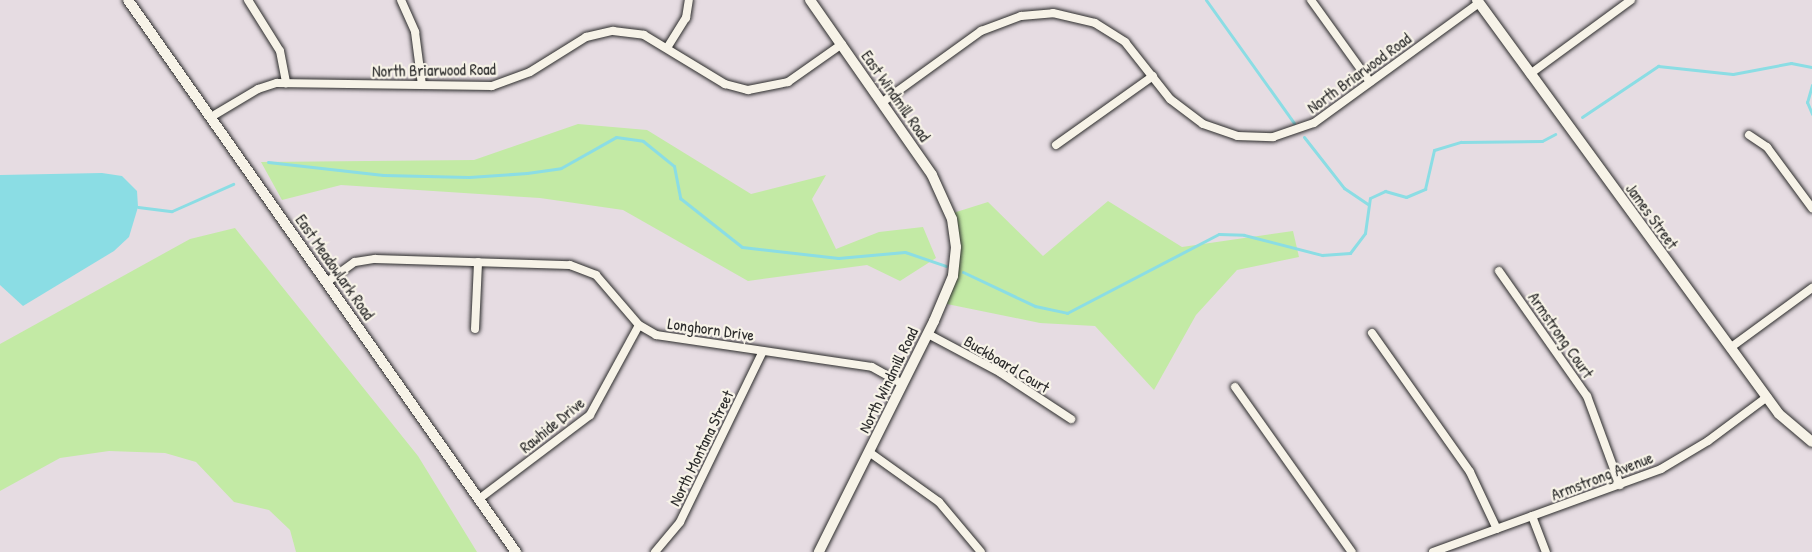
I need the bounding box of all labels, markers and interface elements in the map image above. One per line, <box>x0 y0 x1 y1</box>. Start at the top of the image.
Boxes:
street label: North Briarwood Road <box>1303 29 1415 117</box>
street label: East Windmill Road <box>857 47 935 145</box>
street label: North Briarwood Road <box>372 59 496 81</box>
street label: James Street <box>1622 179 1682 253</box>
street label: East Meadowlark Road <box>292 211 378 323</box>
street label: Armstrong Court <box>1524 288 1598 382</box>
street label: Longhorn Drive <box>667 313 755 345</box>
street label: North Windmill Road <box>854 324 922 436</box>
street label: Buckboard Court <box>961 331 1053 397</box>
street label: North Montana Street <box>665 387 737 509</box>
street label: Rawhide Drive <box>516 393 588 457</box>
street label: Armstrong Avenue <box>1548 448 1656 504</box>

